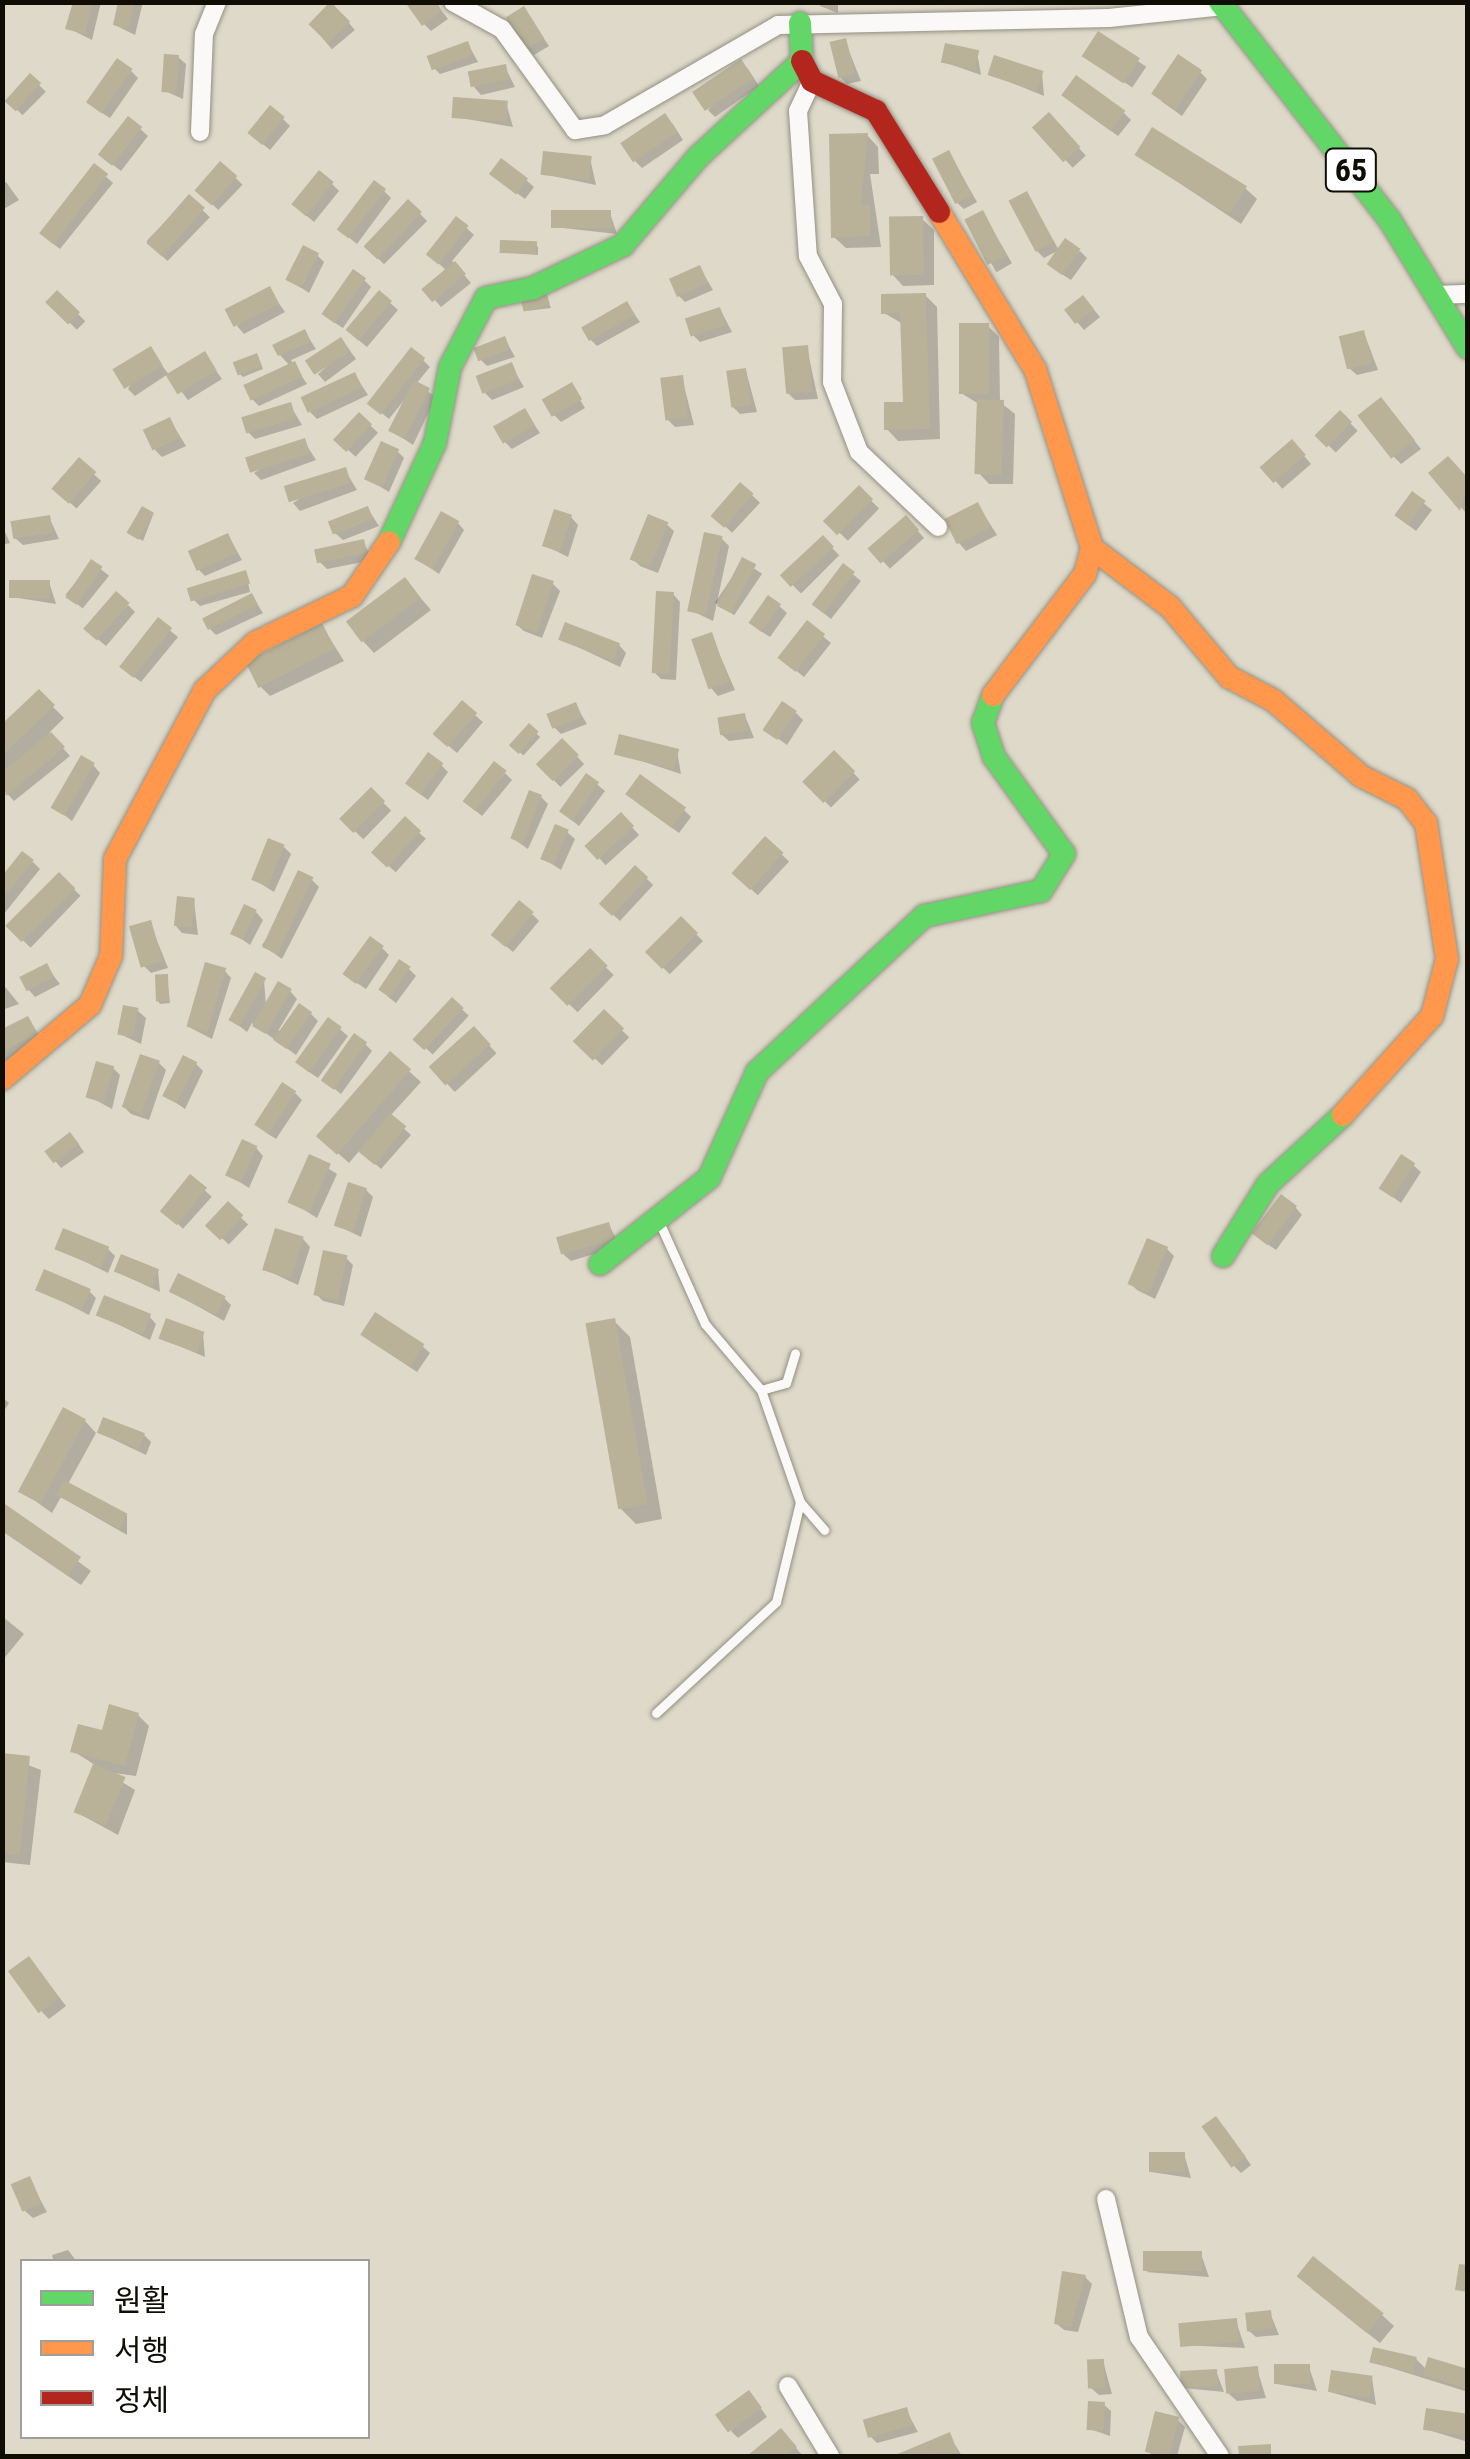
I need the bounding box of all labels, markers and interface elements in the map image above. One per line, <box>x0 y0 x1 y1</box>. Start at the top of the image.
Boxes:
road number: 65 <box>1324 143 1378 197</box>
legend <box>20 2259 370 2439</box>
text: 원활 <box>114 2283 169 2318</box>
text: 서행 <box>114 2333 169 2368</box>
text: 정체 <box>114 2383 169 2418</box>

